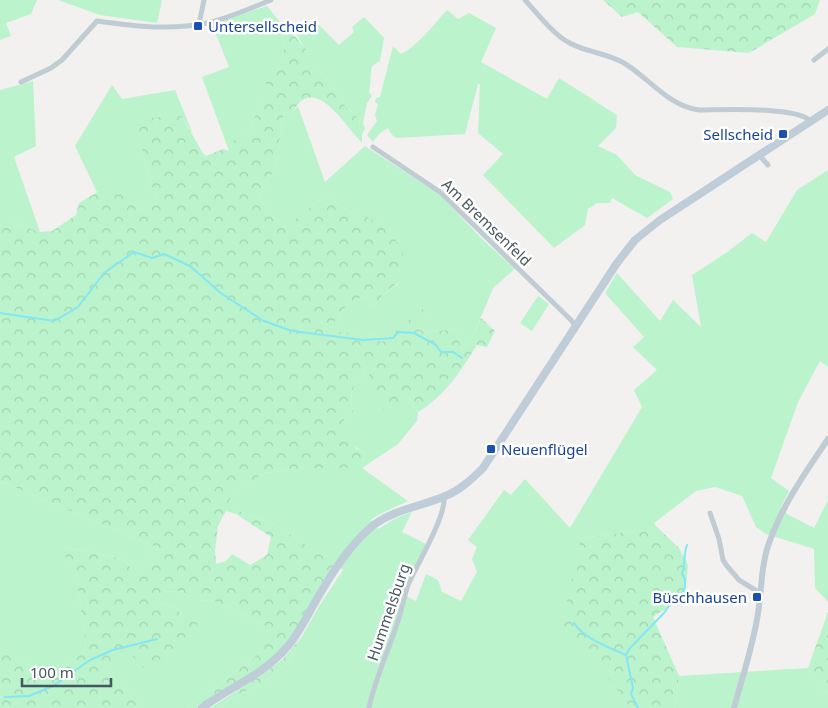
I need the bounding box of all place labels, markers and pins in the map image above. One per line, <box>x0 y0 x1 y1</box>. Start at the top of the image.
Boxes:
place label: Untersellscheid <box>208 16 317 36</box>
marker: Untersellscheid <box>192 20 204 32</box>
place label: Sellscheid <box>703 124 773 144</box>
marker: Sellscheid <box>777 128 789 140</box>
place label: Neuenflügel <box>501 439 588 459</box>
marker: Neuenflügel <box>485 443 497 455</box>
place label: Büschhausen <box>652 587 747 607</box>
marker: Büschhausen <box>751 591 763 603</box>

